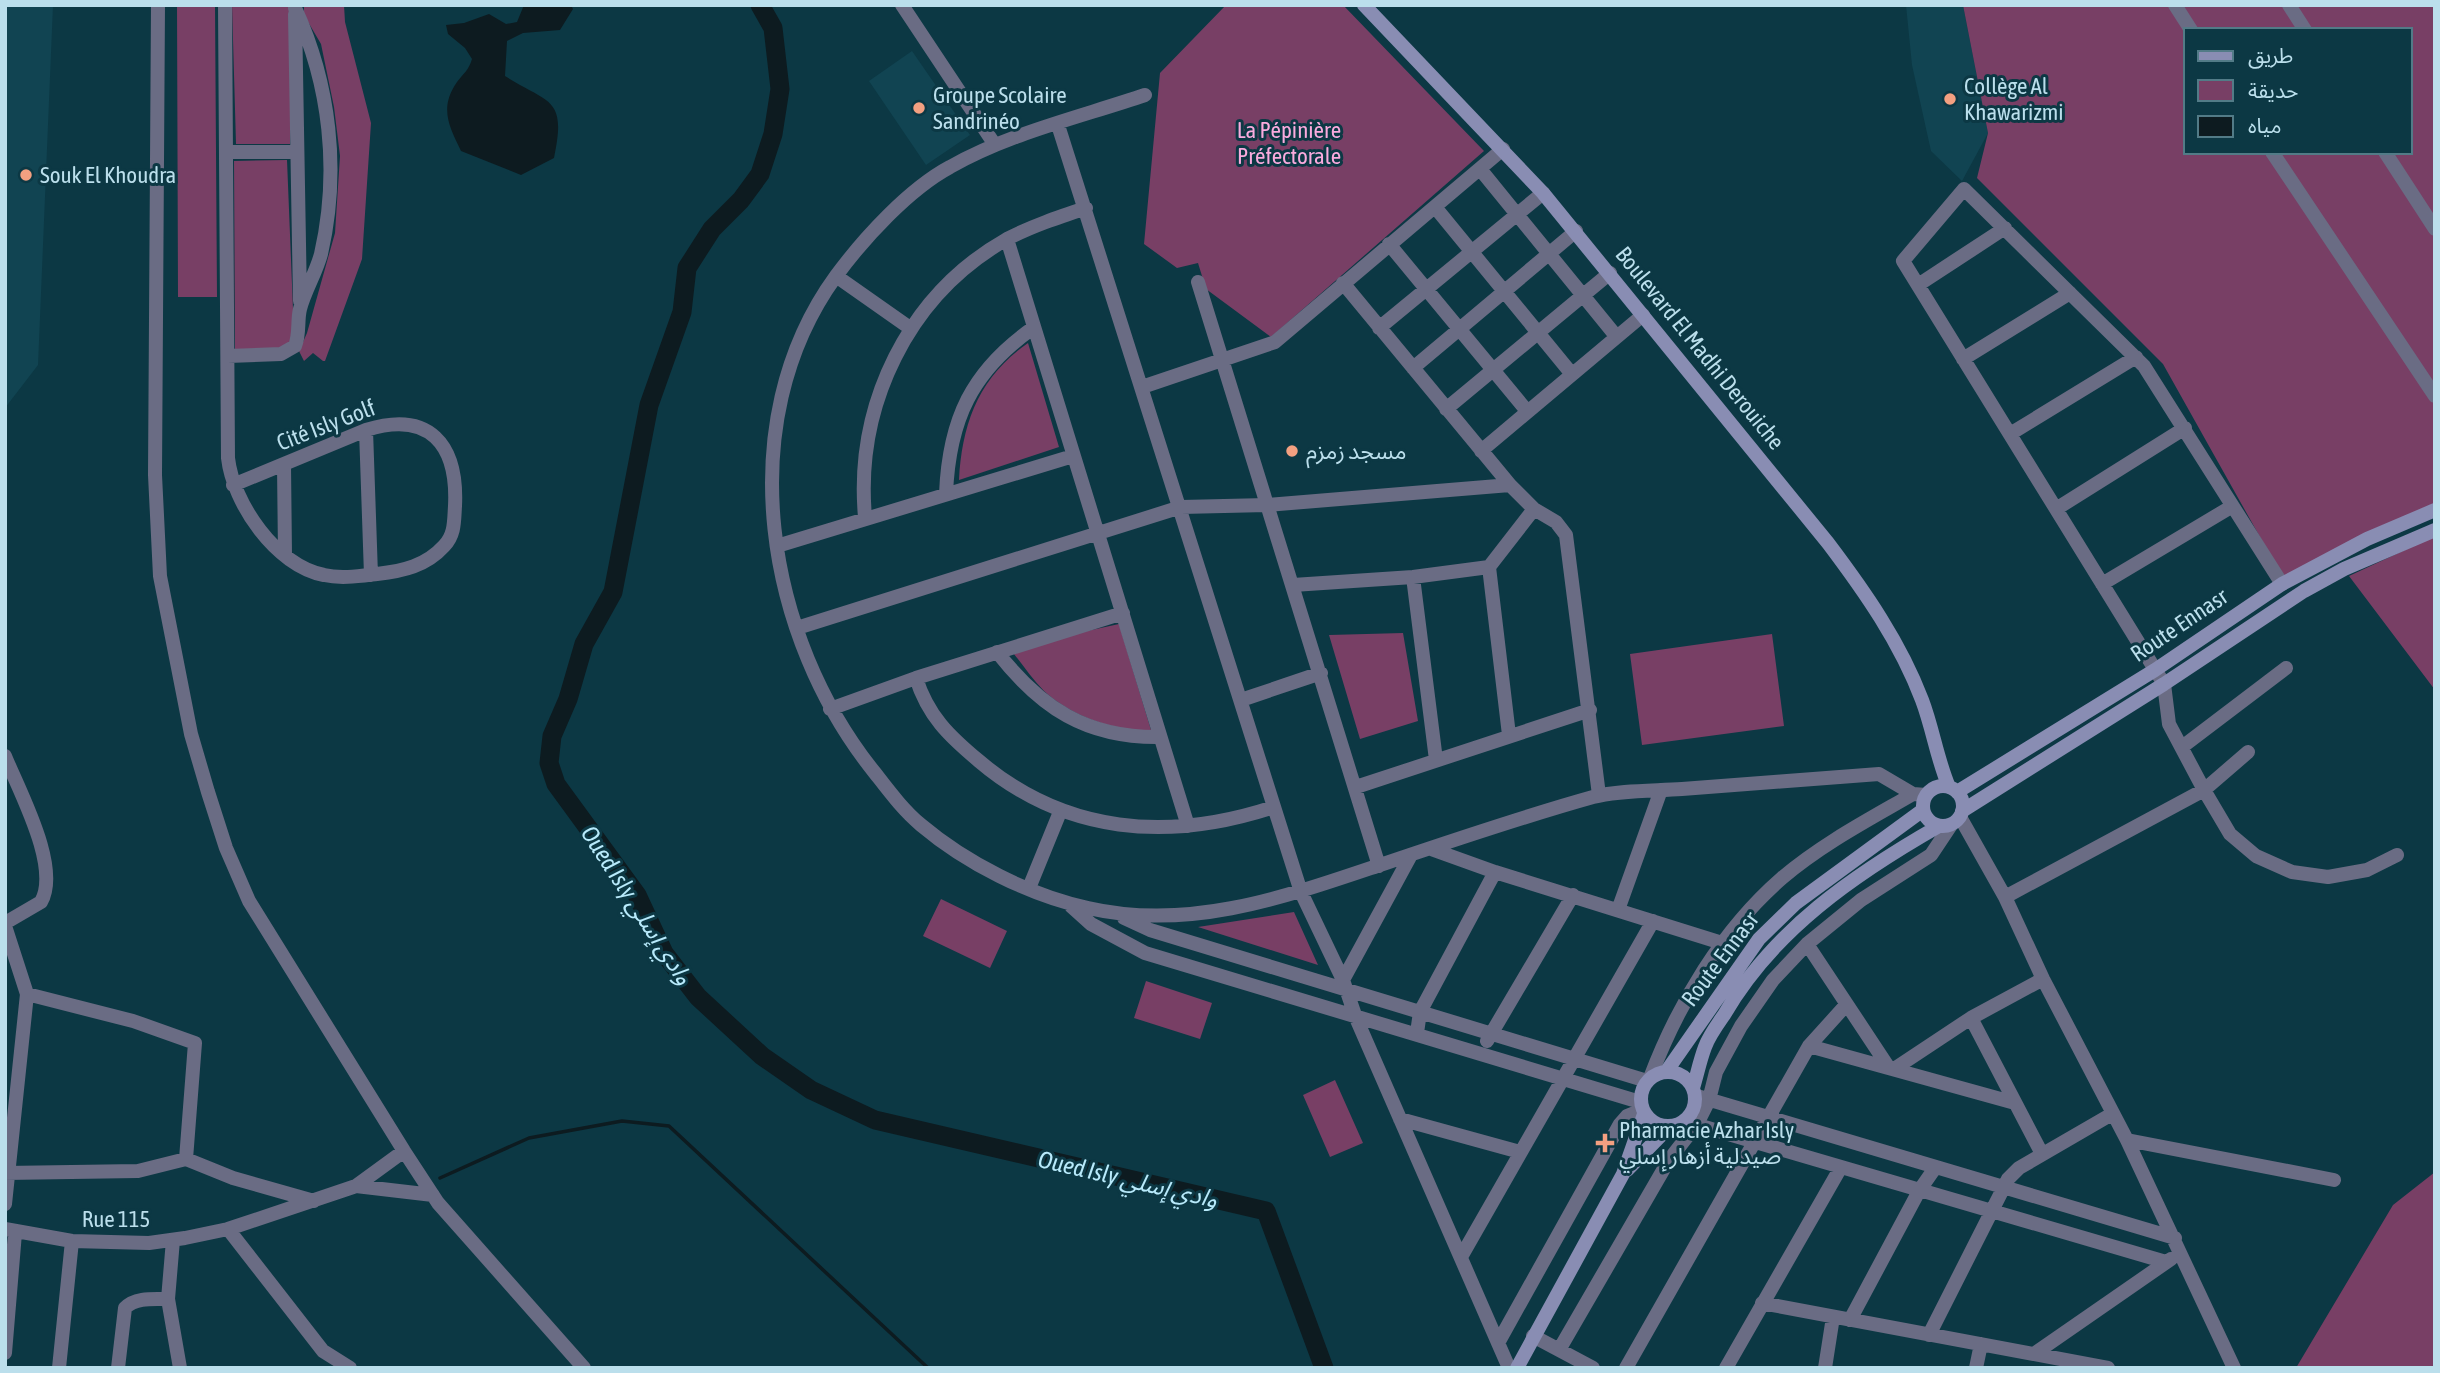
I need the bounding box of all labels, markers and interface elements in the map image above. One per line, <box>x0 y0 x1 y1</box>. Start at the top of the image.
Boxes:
legend <box>2184 28 2412 154</box>
text: طريق <box>2248 43 2293 69</box>
place label: Collège Al Khawarizmi <box>1964 73 2064 125</box>
text: حديقة <box>2248 78 2298 102</box>
place label: Groupe Scolaire Sandrinéo <box>933 82 1067 134</box>
marker: Collège Al Khawarizmi <box>1942 91 1958 107</box>
marker: Groupe Scolaire Sandrinéo <box>911 100 927 116</box>
text: مياه <box>2248 113 2281 137</box>
park label: La Pépinière Préfectorale <box>1237 117 1341 169</box>
place label: Souk El Khoudra <box>40 162 176 188</box>
marker: Souk El Khoudra <box>18 167 34 183</box>
street label: Boulevard El Madhi Derouiche <box>1610 242 1790 454</box>
street label: Cité Isly Golf <box>273 394 379 456</box>
place label: مسجد زمزم <box>1306 438 1407 469</box>
marker: مسجد زمزم <box>1284 443 1300 459</box>
street label: Route Ennasr <box>2126 582 2233 667</box>
water label: Oued Isly وادي إسلي <box>571 821 698 992</box>
street label: Route Ennasr <box>1676 906 1765 1011</box>
place label: Pharmacie Azhar Isly صيدلية أزهار إسلي <box>1619 1117 1794 1173</box>
marker: Pharmacie Azhar Isly صيدلية أزهار إسلي <box>1597 1135 1613 1151</box>
water label: Oued Isly وادي إسلي <box>1034 1145 1221 1218</box>
street label: Rue 115 <box>82 1206 150 1232</box>

